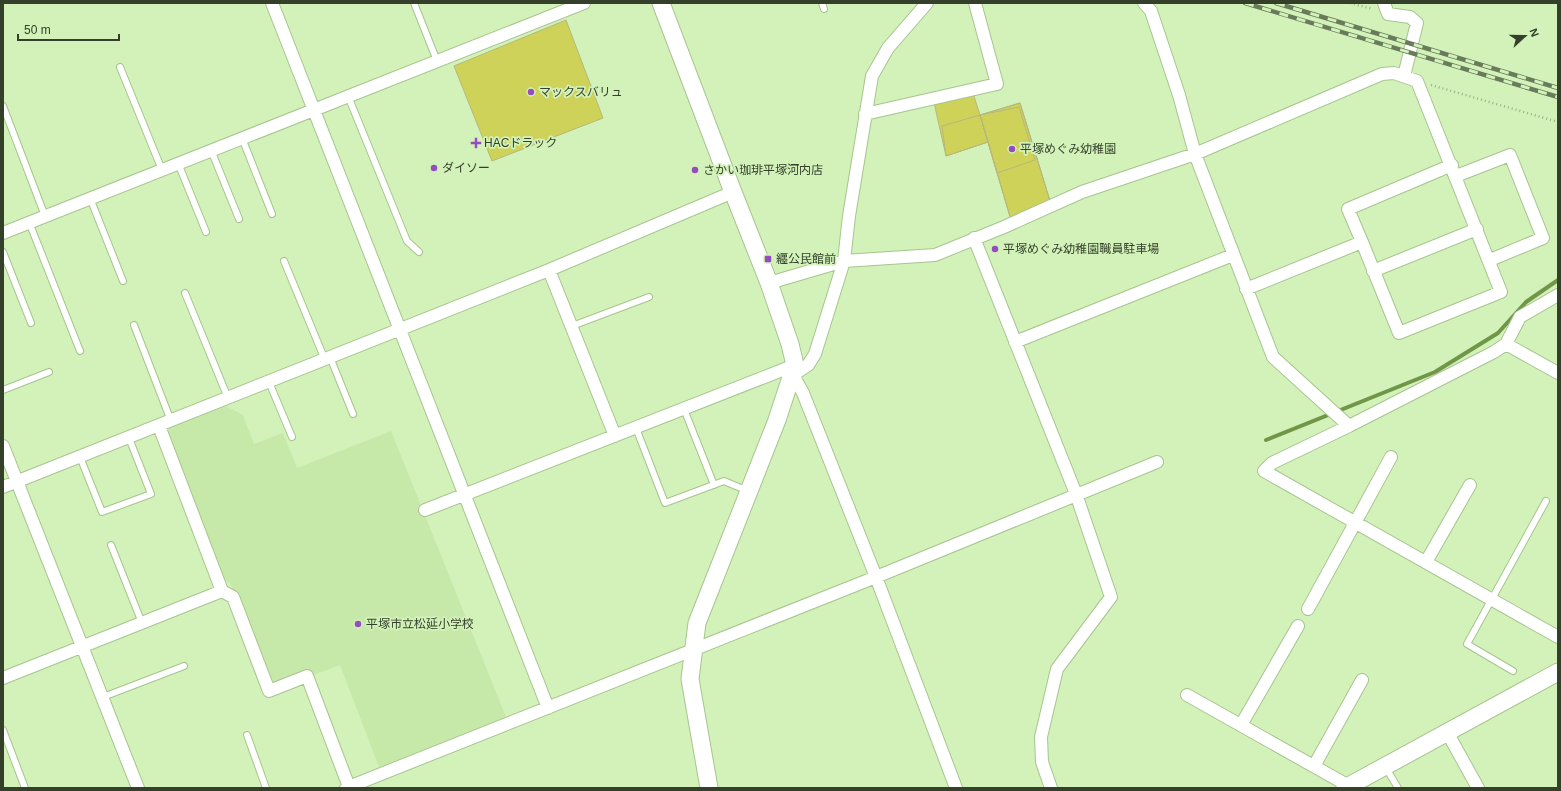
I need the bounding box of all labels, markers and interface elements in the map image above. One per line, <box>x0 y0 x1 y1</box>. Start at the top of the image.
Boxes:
scale bar <box>18 16 119 42</box>
north arrow <box>1505 16 1545 56</box>
text: 50 m <box>24 23 51 37</box>
text: N <box>1527 27 1541 38</box>
place label: マックスバリュ <box>539 85 623 99</box>
marker: マックスバリュ <box>526 87 536 97</box>
place label: HACドラック <box>484 136 557 150</box>
marker: HACドラック <box>471 138 481 148</box>
place label: 平塚めぐみ幼稚園 <box>1020 142 1116 156</box>
marker: 平塚めぐみ幼稚園 <box>1007 144 1017 154</box>
place label: ダイソー <box>442 161 490 175</box>
marker: ダイソー <box>429 163 439 173</box>
place label: さかい珈琲平塚河内店 <box>703 163 823 177</box>
marker: さかい珈琲平塚河内店 <box>690 165 700 175</box>
place label: 平塚めぐみ幼稚園職員駐車場 <box>1003 242 1159 256</box>
marker: 平塚めぐみ幼稚園職員駐車場 <box>990 244 1000 254</box>
place label: 纒公民館前 <box>776 252 836 266</box>
marker: 纒公民館前 <box>763 254 773 264</box>
place label: 平塚市立松延小学校 <box>366 617 474 631</box>
marker: 平塚市立松延小学校 <box>353 619 363 629</box>

